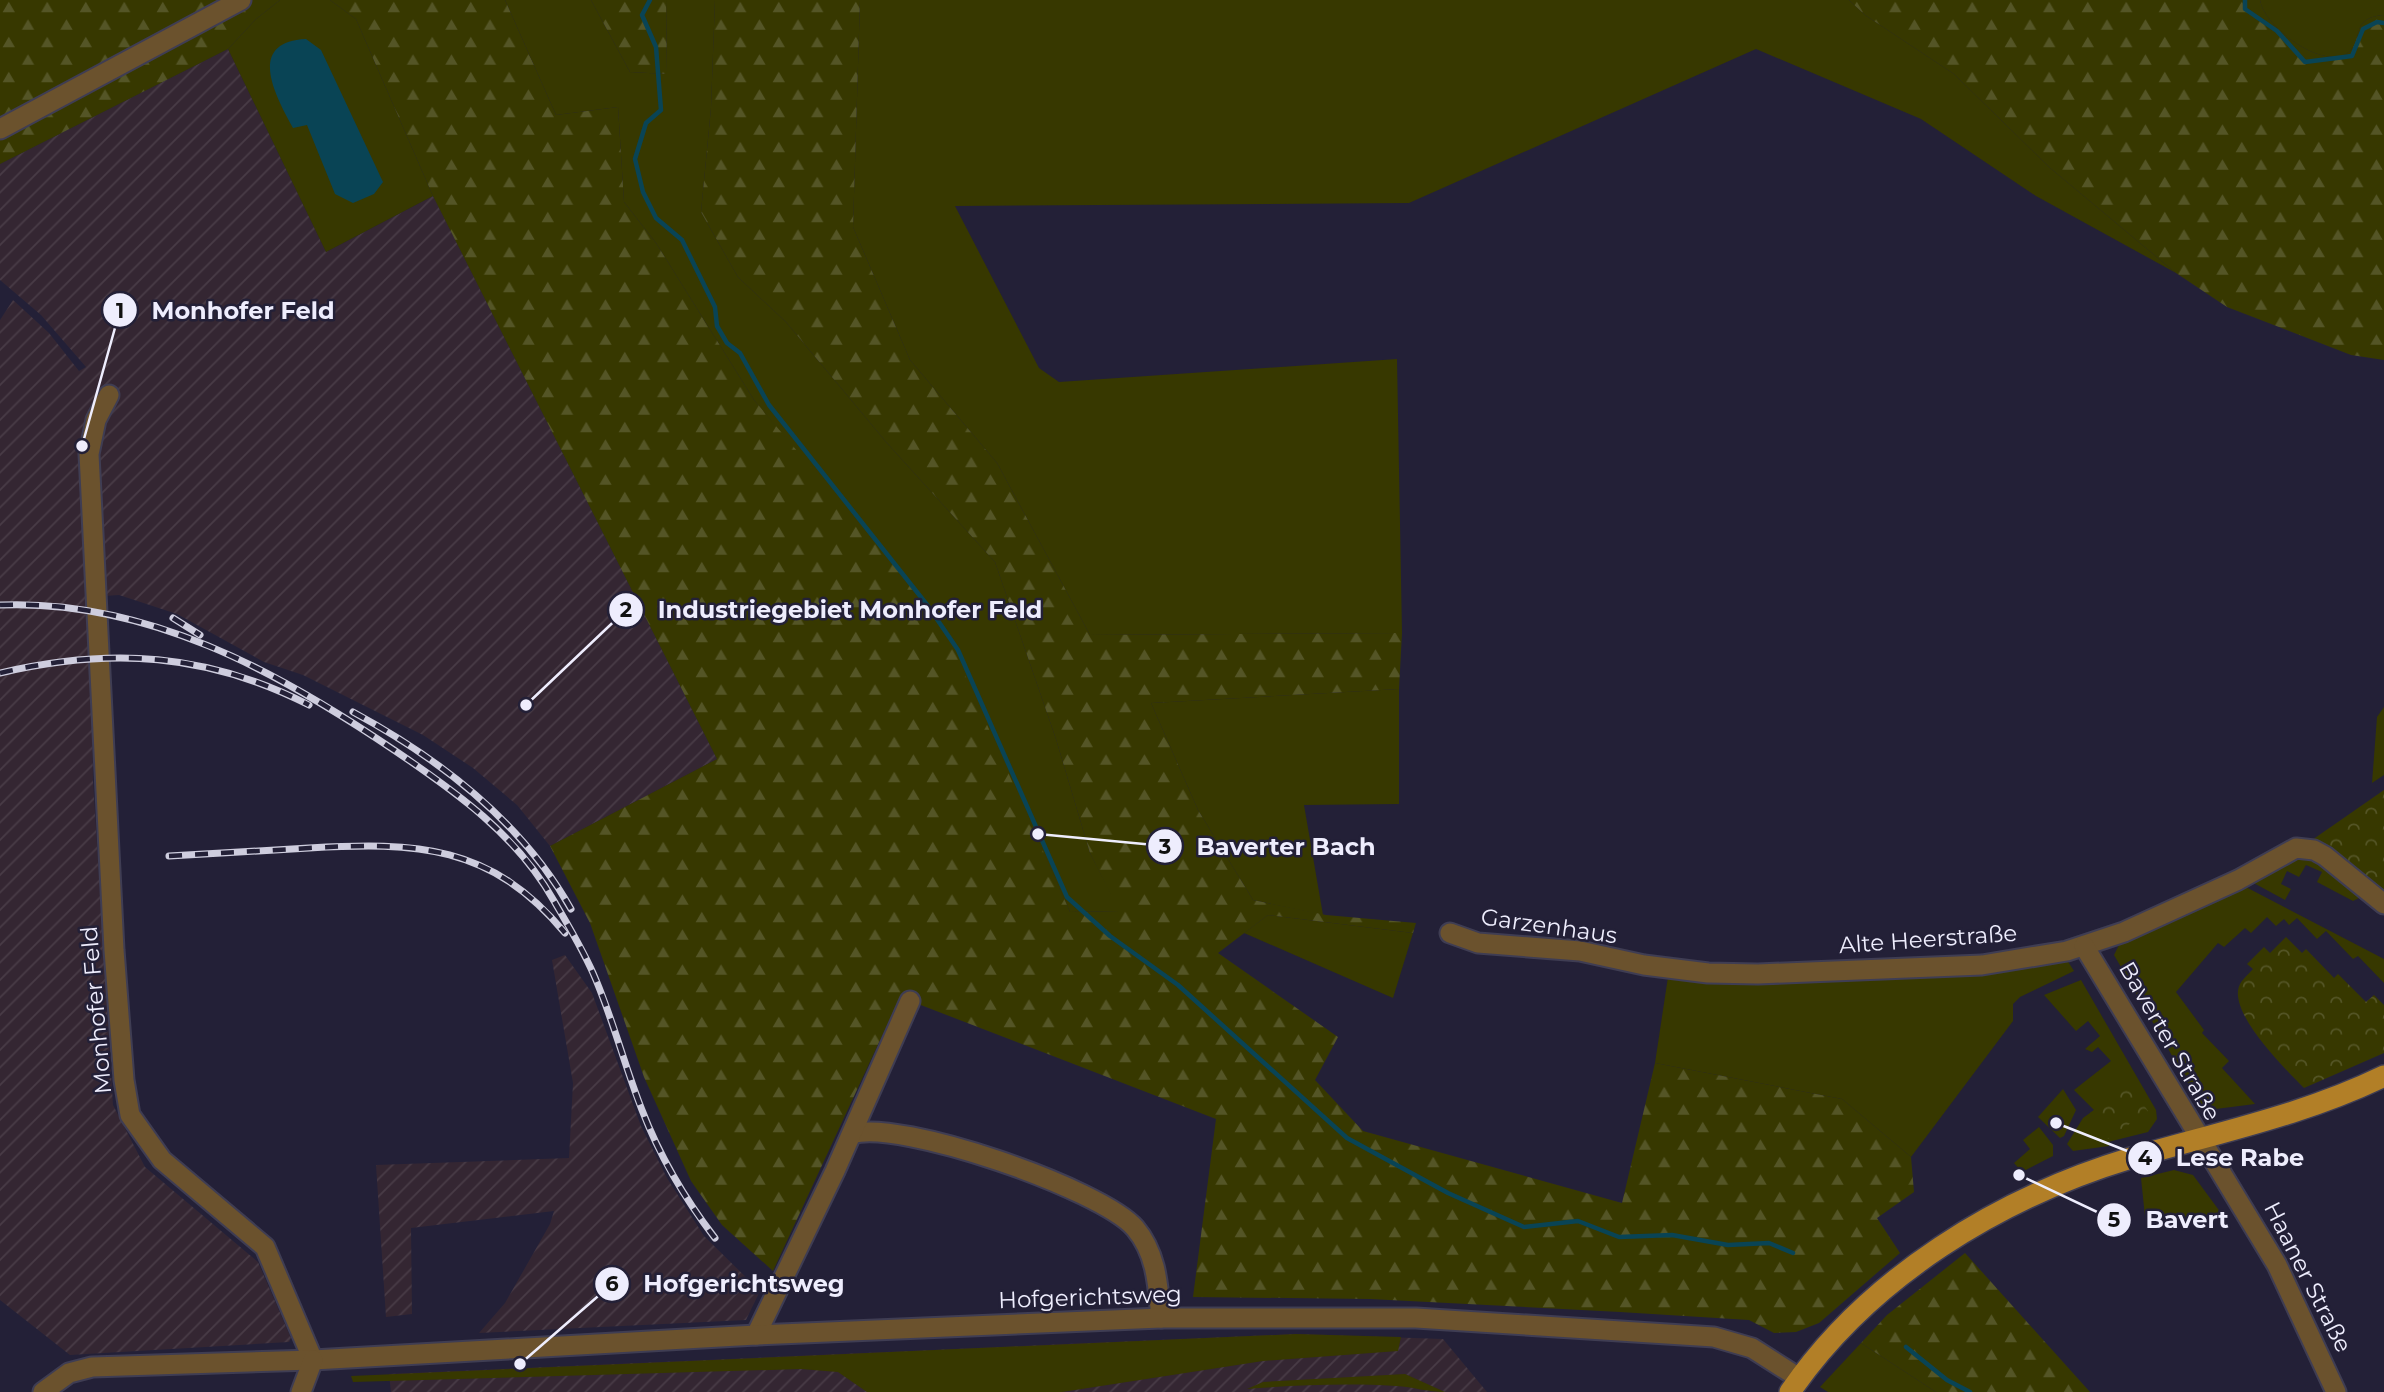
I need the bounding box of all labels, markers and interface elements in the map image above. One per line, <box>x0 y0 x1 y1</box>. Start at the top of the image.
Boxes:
callout: Monhofer Feld <box>103 288 349 333</box>
text: Monhofer Feld <box>151 296 335 325</box>
text: 1 <box>116 298 124 323</box>
callout: Industriegebiet Monhofer Feld <box>609 587 1056 632</box>
text: Industriegebiet Monhofer Feld <box>658 595 1042 624</box>
text: 2 <box>620 597 632 622</box>
callout: Baverter Bach <box>1147 824 1389 869</box>
text: Baverter Bach <box>1196 832 1376 861</box>
text: 3 <box>1158 834 1171 859</box>
street label: Garzenhaus <box>1479 903 1619 949</box>
street label: Alte Heerstraße <box>1838 919 2018 959</box>
street label: Monhofer Feld <box>75 925 117 1095</box>
street label: Baverter Straße <box>2113 957 2227 1125</box>
callout: Lese Rabe <box>2127 1136 2318 1181</box>
text: Lese Rabe <box>2176 1143 2304 1172</box>
text: 4 <box>2138 1145 2153 1170</box>
callout: Bavert <box>2096 1197 2242 1242</box>
street label: Haaner Straße <box>2258 1197 2358 1357</box>
text: Bavert <box>2145 1205 2229 1234</box>
text: 5 <box>2108 1207 2120 1232</box>
callout: Hofgerichtsweg <box>594 1261 859 1306</box>
text: Hofgerichtsweg <box>643 1269 845 1298</box>
text: 6 <box>605 1271 619 1296</box>
street label: Hofgerichtsweg <box>998 1280 1182 1314</box>

